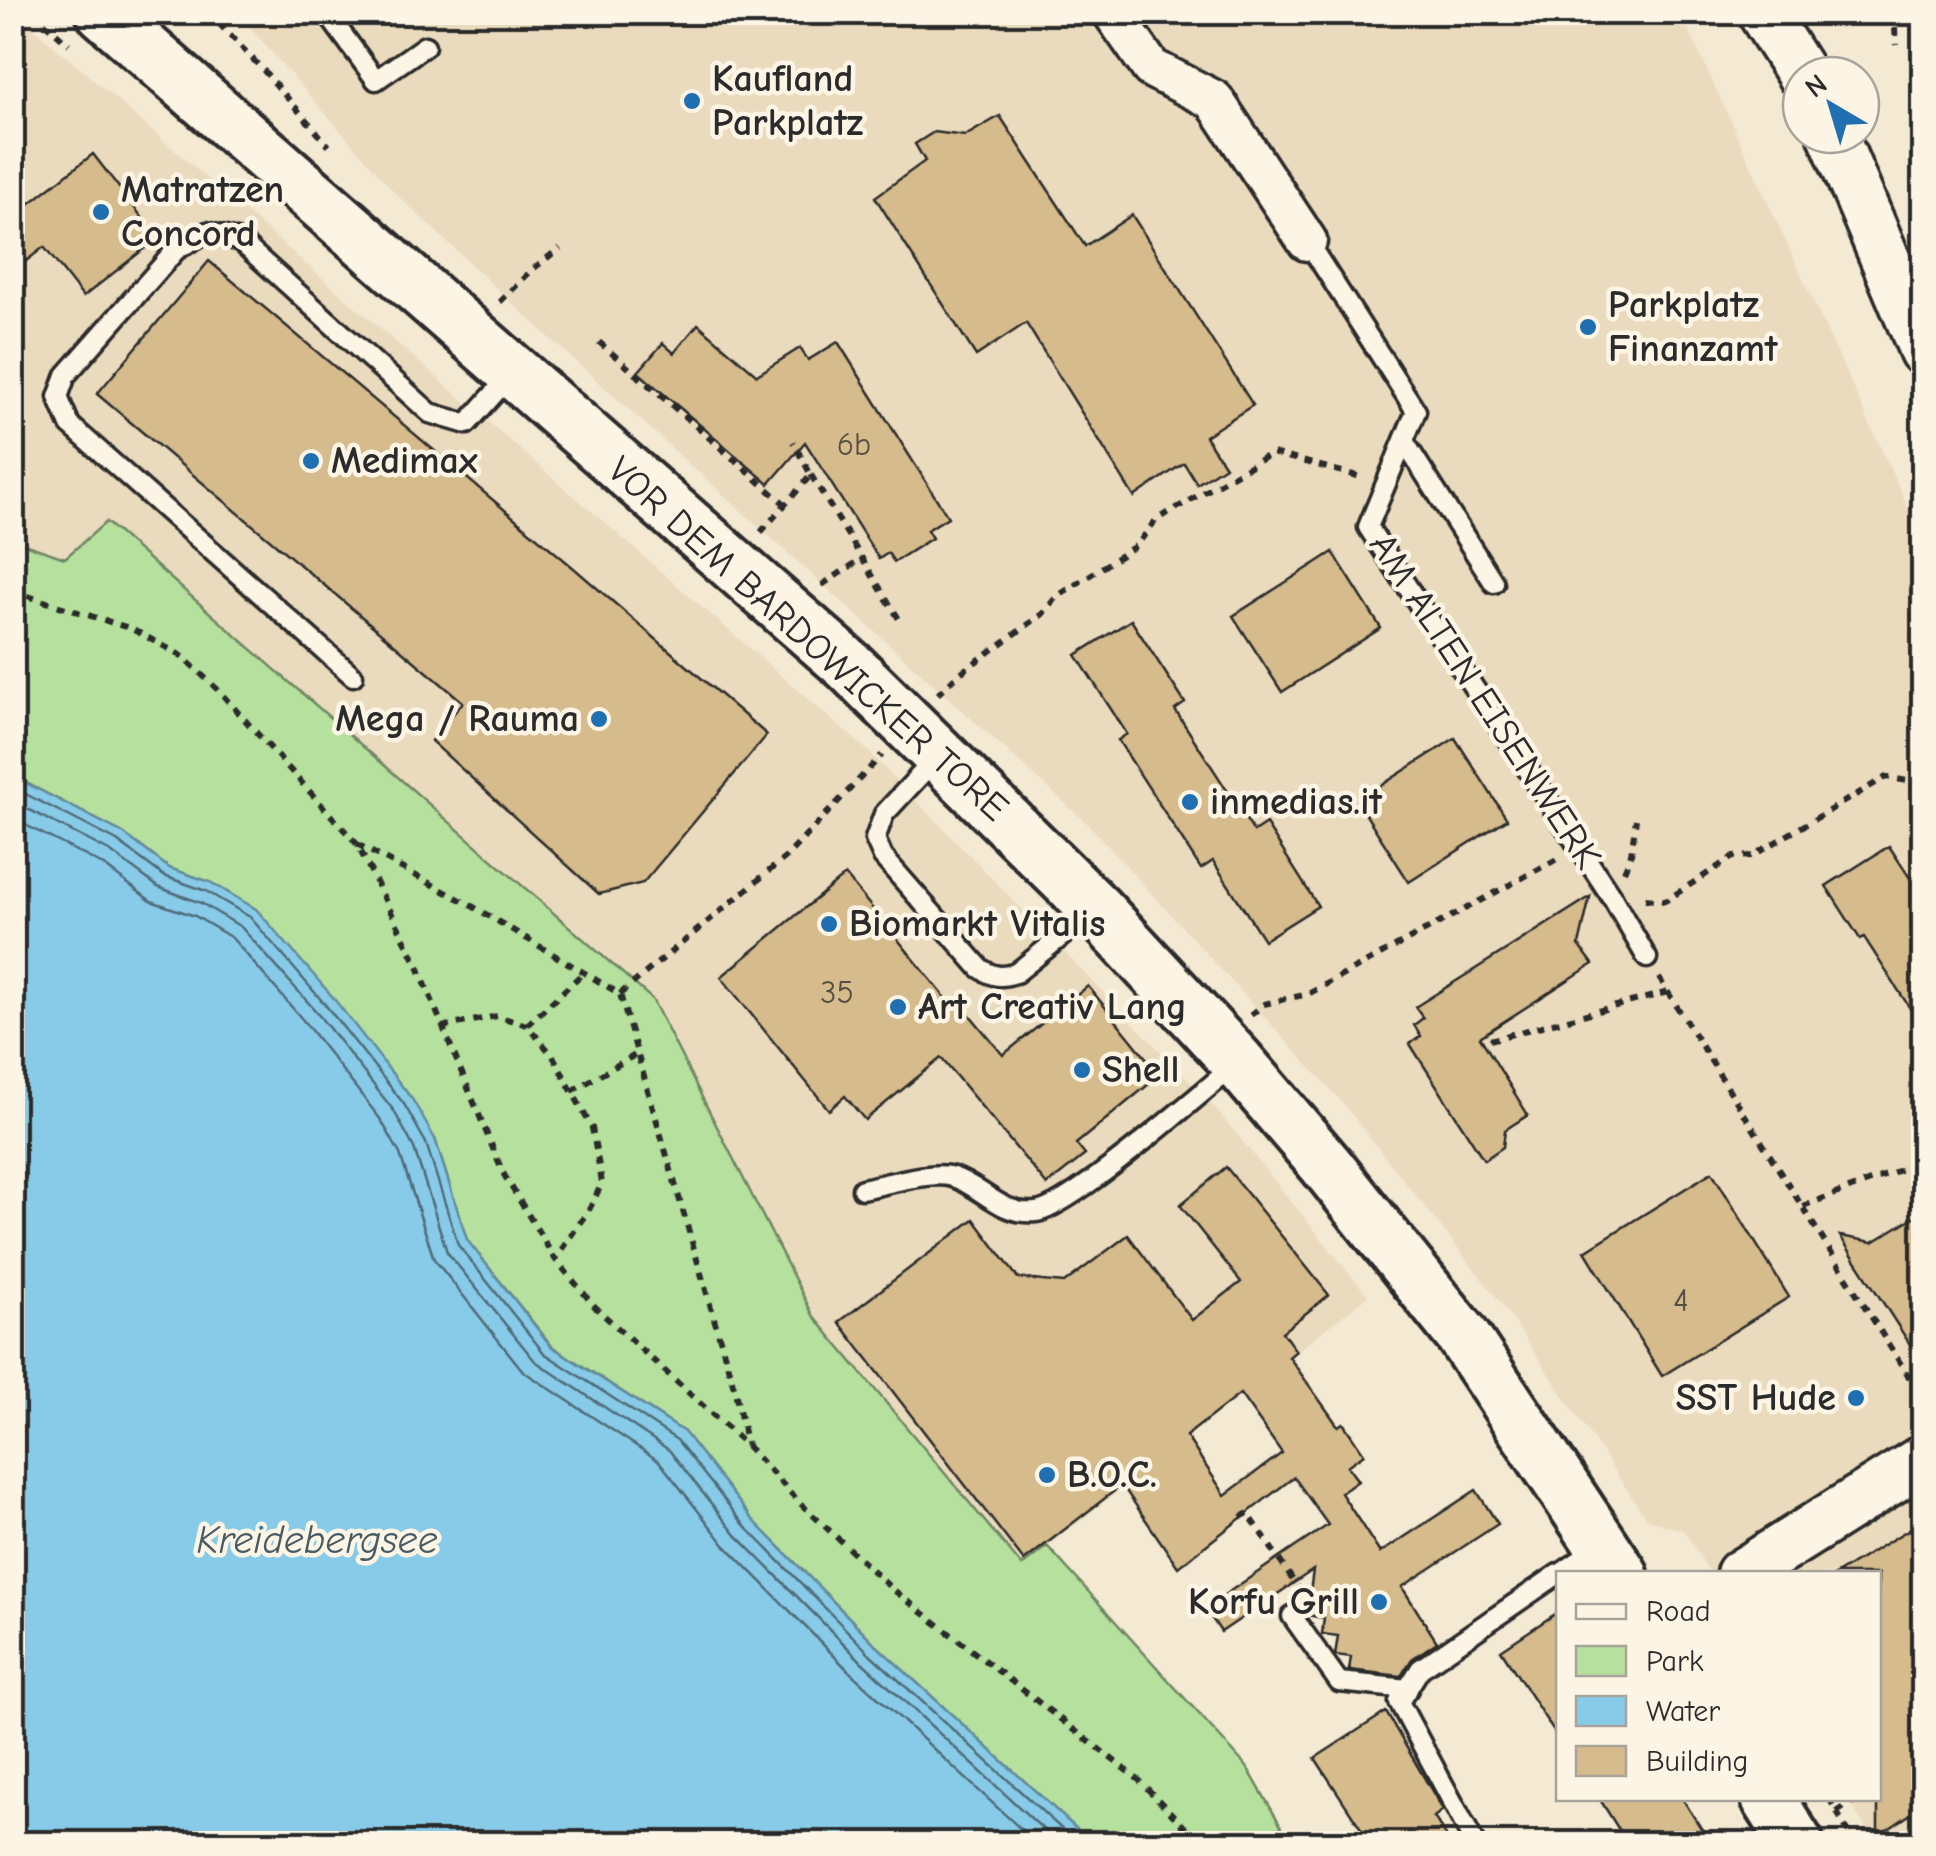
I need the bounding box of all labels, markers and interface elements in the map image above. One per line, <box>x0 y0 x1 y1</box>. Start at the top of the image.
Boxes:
north arrow <box>1781 55 1881 155</box>
place label: Kaufland Parkplatz <box>712 57 863 145</box>
text: N <box>1799 68 1833 104</box>
marker: Kaufland Parkplatz <box>681 90 703 112</box>
place label: Matratzen Concord <box>121 168 284 256</box>
marker: Matratzen Concord <box>90 201 112 223</box>
place label: Parkplatz Finanzamt <box>1608 283 1778 371</box>
marker: Parkplatz Finanzamt <box>1577 316 1599 338</box>
house number: 6b <box>837 426 871 463</box>
place label: Medimax <box>331 439 478 483</box>
street label: VOR DEM BARDOWICKER TORE <box>599 448 1017 830</box>
marker: Medimax <box>300 450 322 472</box>
street label: AM ALTEN EISENWERK <box>1360 525 1610 877</box>
place label: Mega / Rauma <box>335 697 579 741</box>
marker: Mega / Rauma <box>588 708 610 730</box>
place label: inmedias.it <box>1210 780 1382 824</box>
marker: inmedias.it <box>1179 791 1201 813</box>
place label: Biomarkt Vitalis <box>849 902 1105 946</box>
marker: Biomarkt Vitalis <box>818 913 840 935</box>
house number: 35 <box>820 974 854 1011</box>
place label: Art Creativ Lang <box>918 985 1187 1029</box>
marker: Art Creativ Lang <box>887 996 909 1018</box>
place label: Shell <box>1102 1048 1179 1092</box>
marker: Shell <box>1071 1059 1093 1081</box>
house number: 4 <box>1673 1282 1689 1319</box>
place label: SST Hude <box>1676 1376 1836 1420</box>
marker: SST Hude <box>1845 1387 1867 1409</box>
place label: B.O.C. <box>1067 1453 1157 1497</box>
marker: B.O.C. <box>1036 1464 1058 1486</box>
water label: Kreidebergsee <box>196 1517 438 1563</box>
legend <box>1556 1571 1881 1801</box>
place label: Korfu Grill <box>1188 1580 1359 1624</box>
marker: Korfu Grill <box>1368 1591 1390 1613</box>
text: Road <box>1646 1594 1711 1629</box>
text: Park <box>1646 1644 1704 1679</box>
text: Water <box>1646 1694 1720 1729</box>
text: Building <box>1646 1744 1749 1779</box>

